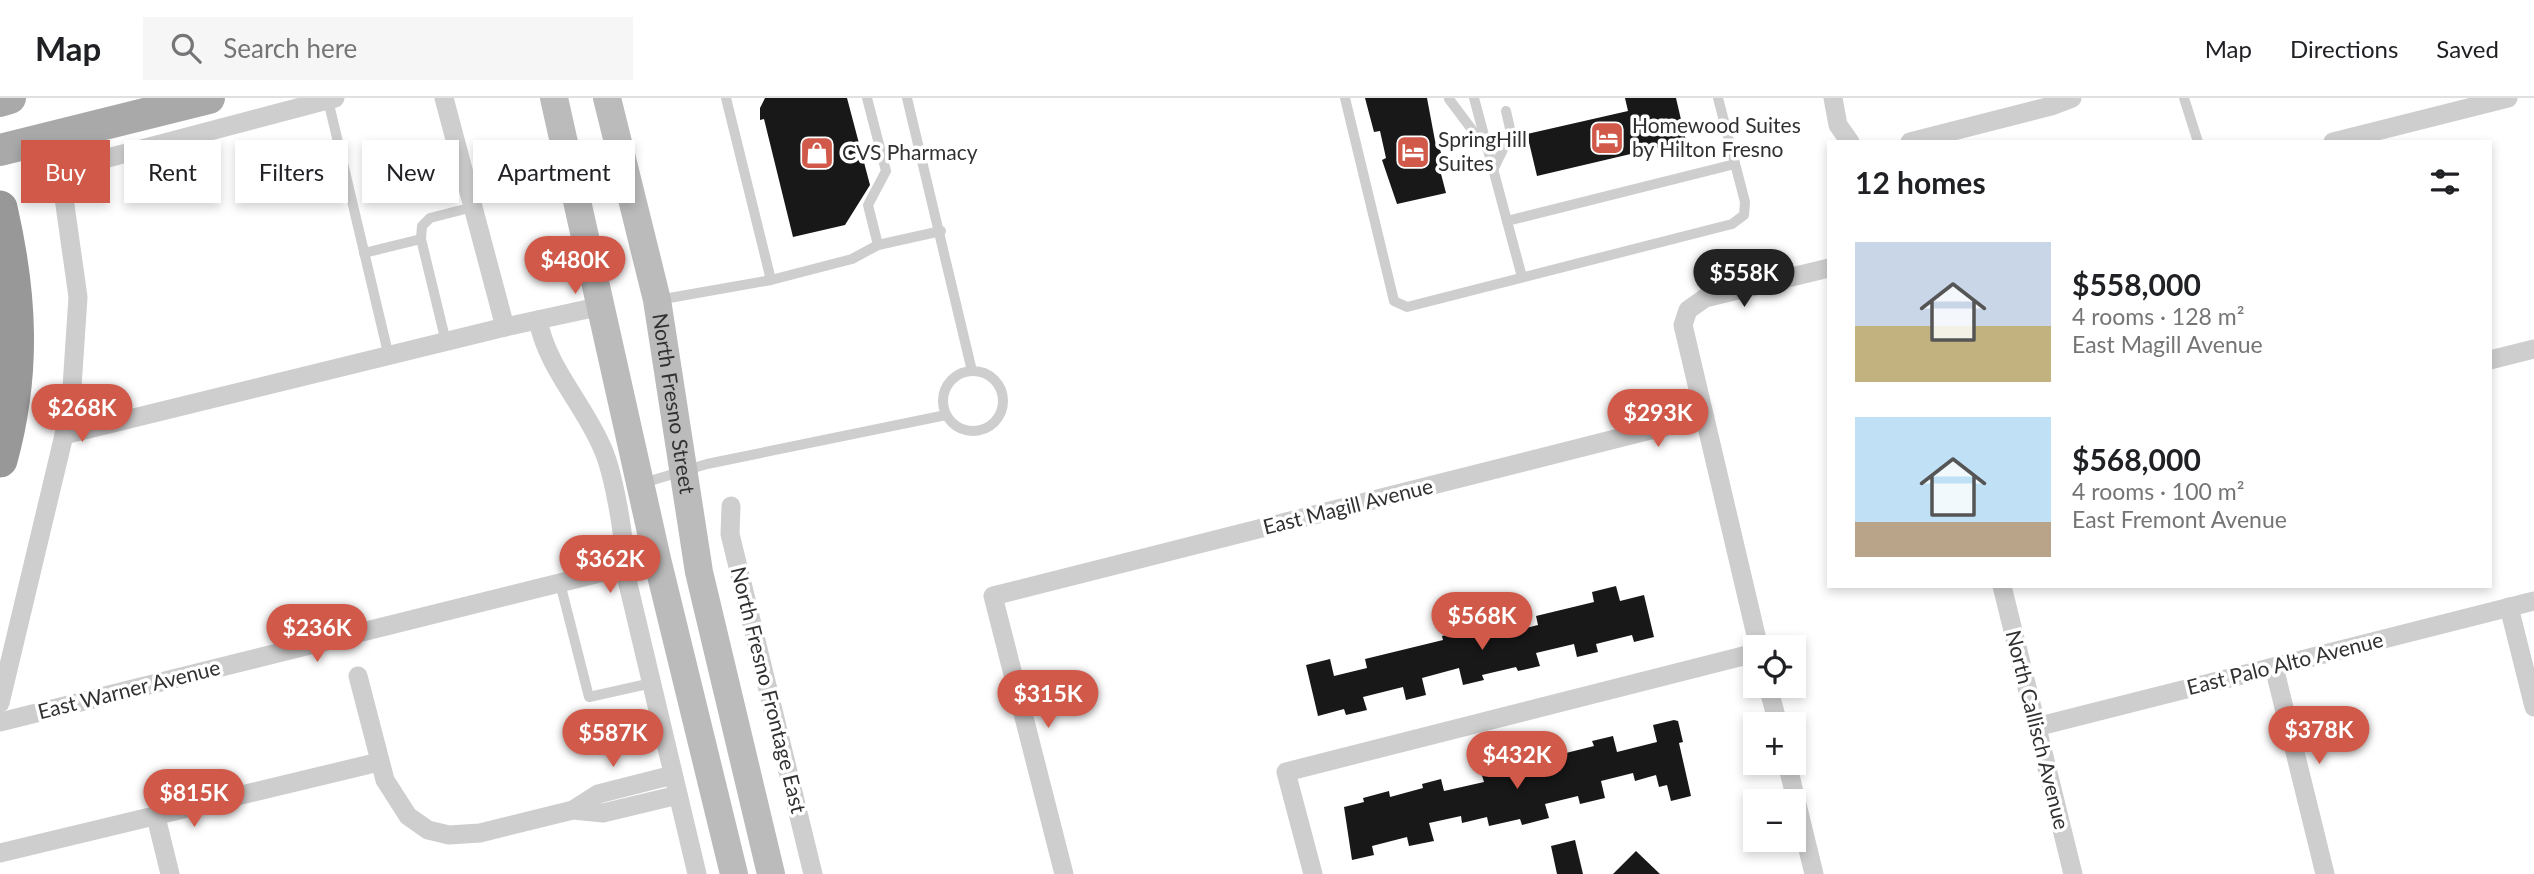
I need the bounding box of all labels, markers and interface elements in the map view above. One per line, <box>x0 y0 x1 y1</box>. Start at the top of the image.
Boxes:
search box <box>143 17 633 80</box>
text: Map <box>35 28 101 68</box>
icon: search <box>167 29 205 67</box>
text: Search here <box>223 32 357 64</box>
text: Map <box>2205 34 2252 63</box>
text: Directions <box>2290 34 2398 63</box>
text: Saved <box>2436 34 2499 63</box>
place label: Homewood Suites by Hilton Fresno <box>1632 112 1801 161</box>
hotel icon: Homewood Suites by Hilton Fresno <box>1588 119 1626 157</box>
place label: SpringHill Suites <box>1438 126 1527 175</box>
hotel icon: SpringHill Suites <box>1394 133 1432 171</box>
shop icon: CVS Pharmacy <box>798 134 836 172</box>
place label: CVS Pharmacy <box>842 139 978 164</box>
chip: Buy <box>21 140 110 203</box>
chip: Rent <box>124 140 221 203</box>
chip: Filters <box>235 140 348 203</box>
chip: New <box>362 140 459 203</box>
chip: Apartment <box>473 140 635 203</box>
icon: filters <box>2426 163 2464 201</box>
text: 12 homes <box>1855 164 1986 200</box>
pin: $480K <box>526 236 624 296</box>
text: $480K <box>540 245 610 273</box>
pin: $558K <box>1695 250 1793 309</box>
text: $558K <box>1709 258 1779 286</box>
text: $558,000 <box>2072 266 2201 302</box>
icon: home <box>1911 270 1995 354</box>
text: 4 rooms · 128 m² <box>2072 302 2244 330</box>
street label: North Fresno Street <box>648 311 701 496</box>
text: East Magill Avenue <box>2072 330 2263 358</box>
pin: $268K <box>33 384 131 444</box>
pin: $293K <box>1609 390 1707 449</box>
text: $268K <box>47 393 117 421</box>
text: $293K <box>1623 398 1693 426</box>
text: $568,000 <box>2072 441 2201 477</box>
icon: home <box>1911 445 1995 529</box>
street label: East Magill Avenue <box>1260 472 1435 539</box>
text: 4 rooms · 100 m² <box>2072 477 2244 505</box>
text: East Fremont Avenue <box>2072 505 2287 533</box>
pin: $362K <box>561 536 659 595</box>
text: $362K <box>575 544 645 572</box>
street label: North Fresno Frontage East <box>727 564 812 816</box>
pin: $568K <box>1433 592 1531 652</box>
text: $568K <box>1447 601 1517 629</box>
pin: $236K <box>268 604 366 664</box>
text: $236K <box>282 613 352 641</box>
street label: East Palo Alto Avenue <box>2184 626 2385 699</box>
street label: North Callisch Avenue <box>2002 627 2075 832</box>
map controls <box>1743 635 1806 852</box>
button: locate <box>1743 635 1806 698</box>
street label: East Warner Avenue <box>35 654 222 723</box>
pin: $315K <box>999 670 1097 730</box>
text: $315K <box>1013 679 1083 707</box>
pin: $378K <box>2270 706 2368 766</box>
pin: $587K <box>564 710 662 769</box>
button: + <box>1743 712 1806 775</box>
text: $378K <box>2284 715 2354 743</box>
text: $587K <box>578 718 648 746</box>
pin: $432K <box>1468 732 1566 791</box>
text: $432K <box>1482 740 1552 768</box>
pin: $815K <box>145 770 243 829</box>
text: $815K <box>159 778 229 806</box>
button: − <box>1743 789 1806 852</box>

